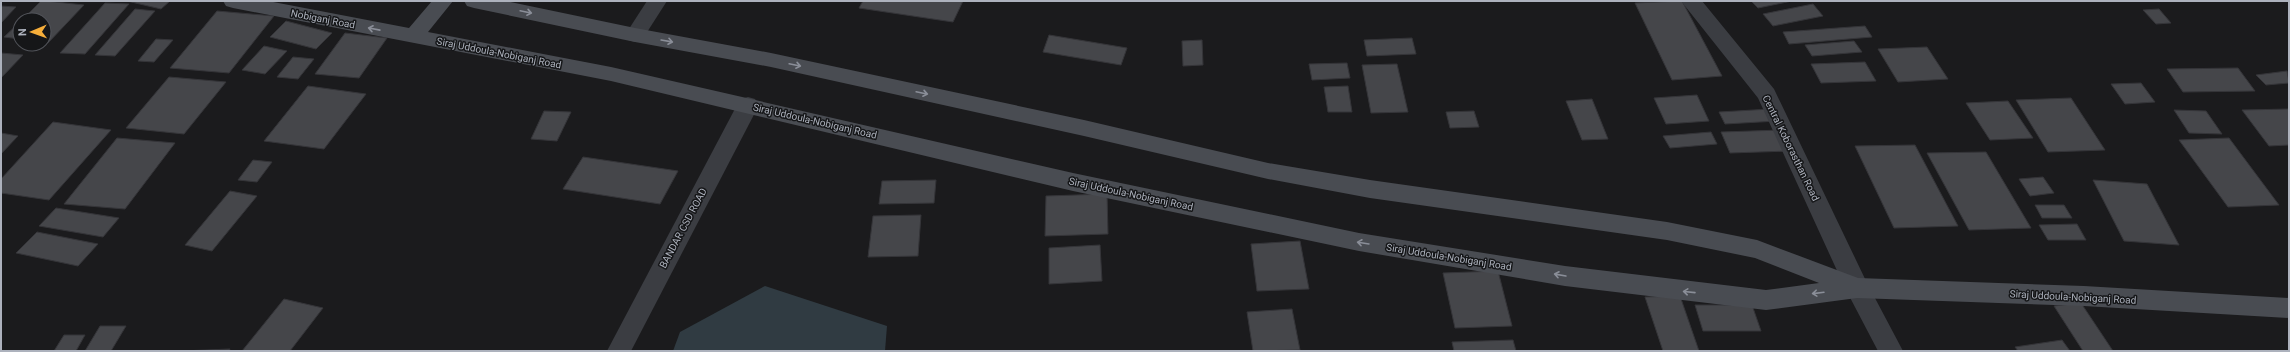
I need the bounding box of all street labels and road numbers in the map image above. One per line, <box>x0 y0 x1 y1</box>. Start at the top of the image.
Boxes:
street label: Nobiganj Road <box>290 7 356 31</box>
street label: Siraj Uddoula-Nobiganj Road <box>436 36 562 70</box>
street label: Central Koborasthan Road <box>1761 93 1821 203</box>
street label: Siraj Uddoula-Nobiganj Road <box>752 101 878 141</box>
street label: Siraj Uddoula-Nobiganj Road <box>1068 175 1194 213</box>
street label: BANDAR CSD ROAD <box>657 186 709 270</box>
street label: Siraj Uddoula-Nobiganj Road <box>1386 242 1512 272</box>
street label: Siraj Uddoula-Nobiganj Road <box>2009 288 2137 306</box>

